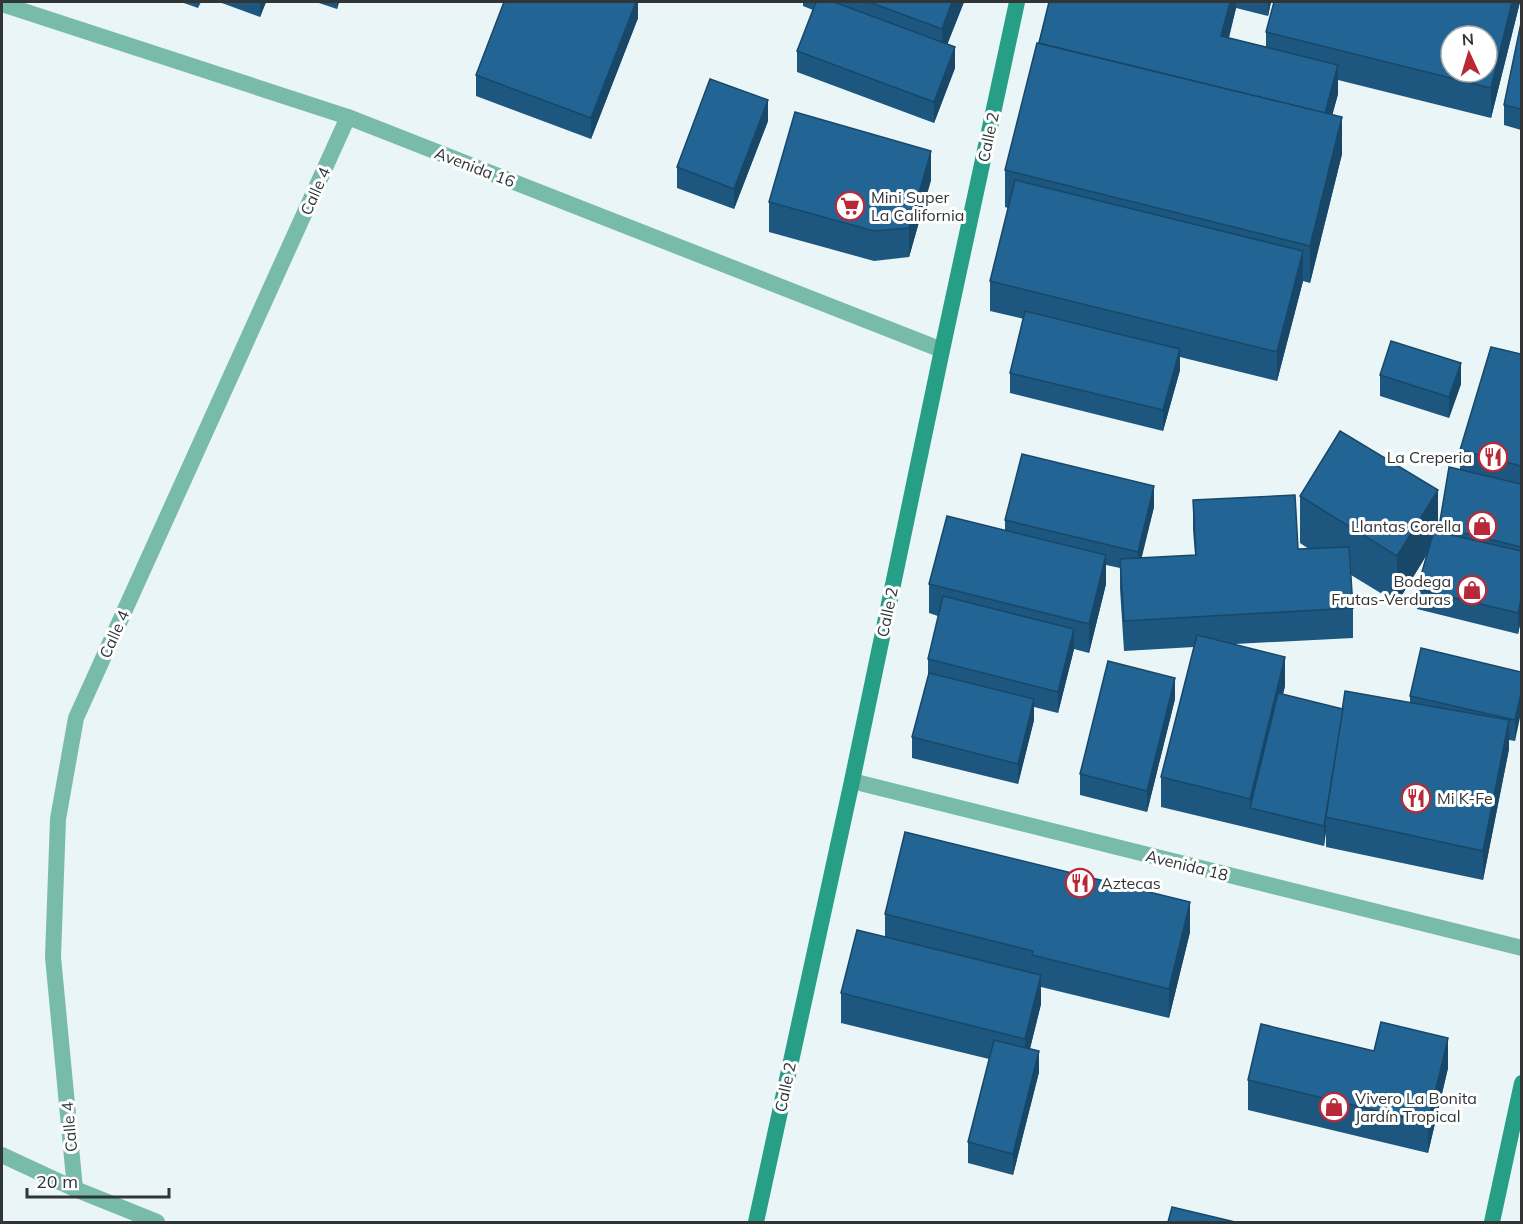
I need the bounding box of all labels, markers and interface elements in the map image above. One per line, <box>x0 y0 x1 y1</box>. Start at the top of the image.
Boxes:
north arrow <box>1439 24 1499 84</box>
text: N <box>1461 29 1475 49</box>
street label: Calle 2 <box>973 110 1003 164</box>
street label: Avenida 16 <box>432 143 518 191</box>
street label: Calle 4 <box>296 164 335 218</box>
place label: Mini Super La California <box>871 187 964 225</box>
supermarket icon: Mini Super La California <box>834 190 866 222</box>
restaurant icon: La Creperia <box>1477 441 1509 473</box>
place label: La Creperia <box>1387 447 1472 467</box>
shop icon: Llantas Corella <box>1466 510 1498 542</box>
place label: Llantas Corella <box>1351 516 1461 536</box>
place label: Bodega Frutas-Verduras <box>1331 571 1451 609</box>
shop icon: Bodega Frutas-Verduras <box>1456 574 1488 606</box>
street label: Calle 2 <box>872 585 902 639</box>
street label: Calle 4 <box>95 607 134 661</box>
restaurant icon: Mi K-Fe <box>1400 782 1432 814</box>
place label: Mi K-Fe <box>1437 788 1493 808</box>
street label: Avenida 18 <box>1144 845 1230 885</box>
restaurant icon: Aztecas <box>1064 867 1096 899</box>
place label: Aztecas <box>1101 873 1161 893</box>
street label: Calle 2 <box>770 1060 800 1114</box>
place label: Vivero La Bonita Jardín Tropical <box>1355 1088 1477 1126</box>
shop icon: Vivero La Bonita Jardín Tropical <box>1318 1091 1350 1123</box>
street label: Calle 4 <box>57 1101 81 1153</box>
scale bar <box>27 1161 170 1199</box>
text: 20 m <box>36 1170 78 1193</box>

